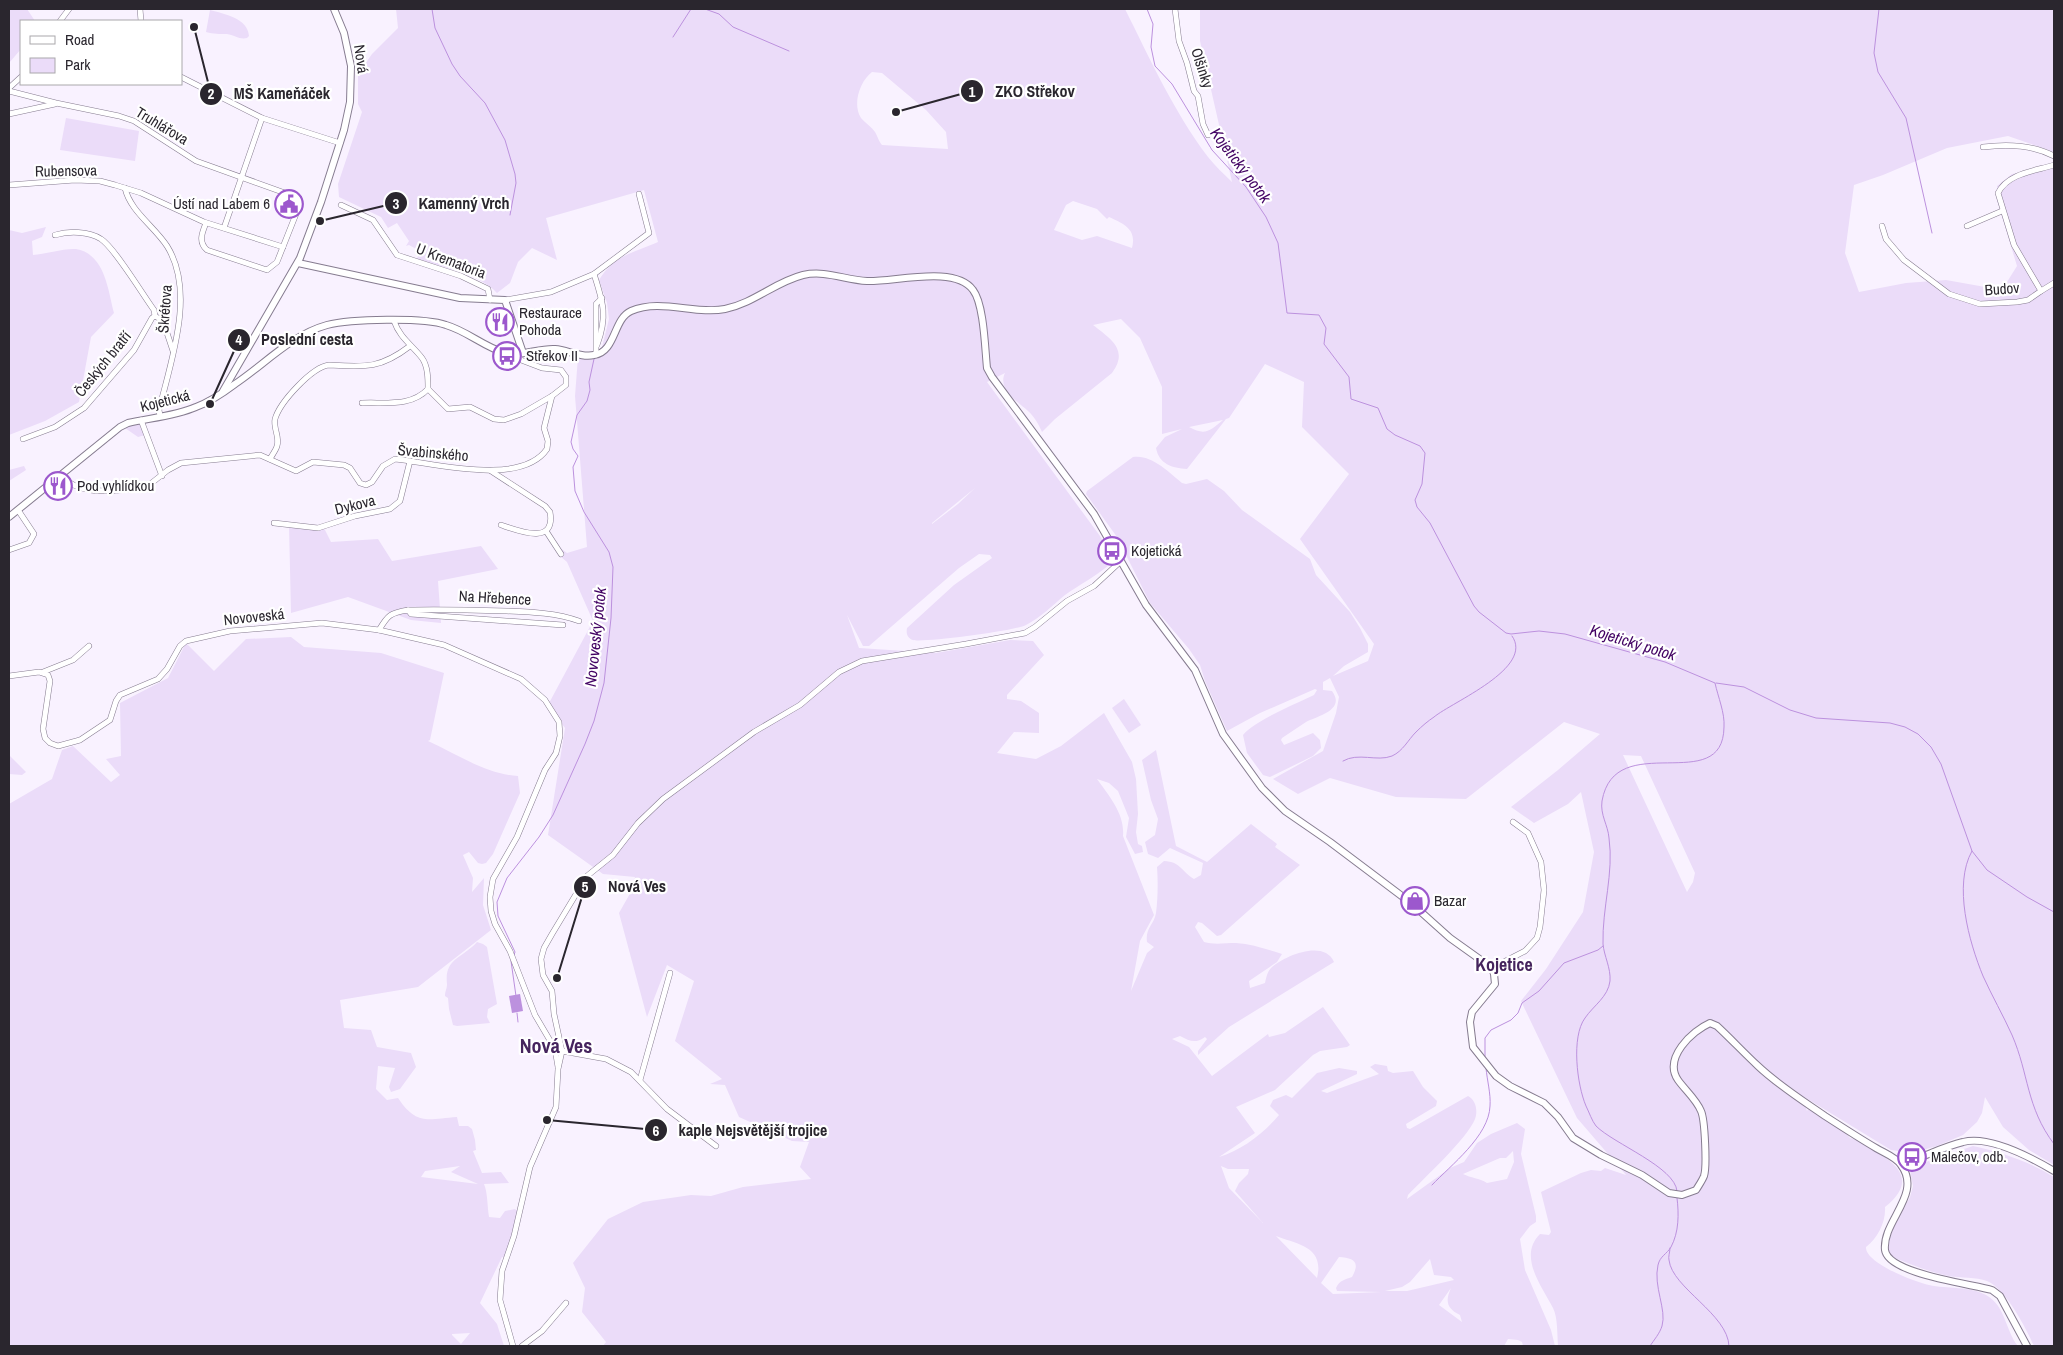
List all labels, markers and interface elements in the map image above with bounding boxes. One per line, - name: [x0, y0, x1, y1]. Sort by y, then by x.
- legend: [20, 20, 182, 85]
- text: Road: [65, 29, 94, 50]
- street label: Nová: [349, 43, 374, 75]
- street label: Olšinky: [1186, 45, 1219, 91]
- text: Park: [65, 54, 91, 75]
- callout: ZKO Střekov: [960, 76, 1084, 107]
- callout: MŠ Kameňáček: [199, 78, 340, 109]
- text: ZKO Střekov: [995, 80, 1075, 102]
- text: 1: [969, 81, 976, 102]
- text: MŠ Kameňáček: [234, 82, 331, 104]
- text: 2: [208, 83, 215, 104]
- street label: Truhlářova: [132, 102, 193, 150]
- water label: Kojetický potok: [1205, 123, 1277, 207]
- street label: Rubensova: [35, 159, 97, 182]
- callout: Kamenný Vrch: [384, 188, 520, 219]
- public building icon: Ústí nad Labem 6: [274, 189, 304, 219]
- text: Kamenný Vrch: [418, 192, 510, 214]
- place label: Ústí nad Labem 6: [173, 193, 270, 214]
- text: 3: [393, 193, 400, 214]
- street label: U Krematoria: [413, 238, 489, 283]
- street label: Budov: [1984, 277, 2021, 300]
- street label: Škrétova: [152, 284, 177, 334]
- place label: Restaurace Pohoda: [519, 302, 582, 340]
- restaurant icon: Restaurace Pohoda: [485, 307, 515, 337]
- callout: Poslední cesta: [227, 324, 363, 355]
- street label: Českých bratří: [69, 326, 136, 401]
- text: Poslední cesta: [261, 328, 354, 350]
- text: 4: [236, 329, 243, 350]
- bus stop icon: Střekov II: [492, 341, 522, 371]
- place label: Střekov II: [526, 345, 578, 366]
- street label: Kojetická: [138, 384, 192, 417]
- street label: Švabinského: [397, 439, 470, 466]
- restaurant icon: Pod vyhlídkou: [43, 471, 73, 501]
- place label: Pod vyhlídkou: [77, 475, 154, 496]
- street label: Dykova: [332, 489, 377, 520]
- bus stop icon: Kojetická: [1097, 536, 1127, 566]
- place label: Kojetická: [1131, 540, 1182, 561]
- street label: Na Hřebence: [458, 585, 532, 610]
- water label: Novoveský potok: [579, 586, 611, 688]
- street label: Novoveská: [223, 603, 285, 630]
- water label: Kojetický potok: [1587, 618, 1679, 666]
- callout: Nová Ves: [573, 871, 676, 902]
- text: Nová Ves: [608, 875, 666, 897]
- text: 5: [582, 876, 589, 897]
- shop icon: Bazar: [1400, 886, 1430, 916]
- place label: Bazar: [1434, 890, 1466, 911]
- district label: Kojetice: [1475, 952, 1533, 977]
- district label: Nová Ves: [520, 1032, 592, 1059]
- callout: kaple Nejsvětější trojice: [644, 1115, 838, 1146]
- text: kaple Nejsvětější trojice: [679, 1119, 827, 1141]
- text: 6: [653, 1120, 660, 1141]
- bus stop icon: Malečov, odb.: [1897, 1142, 1927, 1172]
- place label: Malečov, odb.: [1931, 1146, 2007, 1167]

